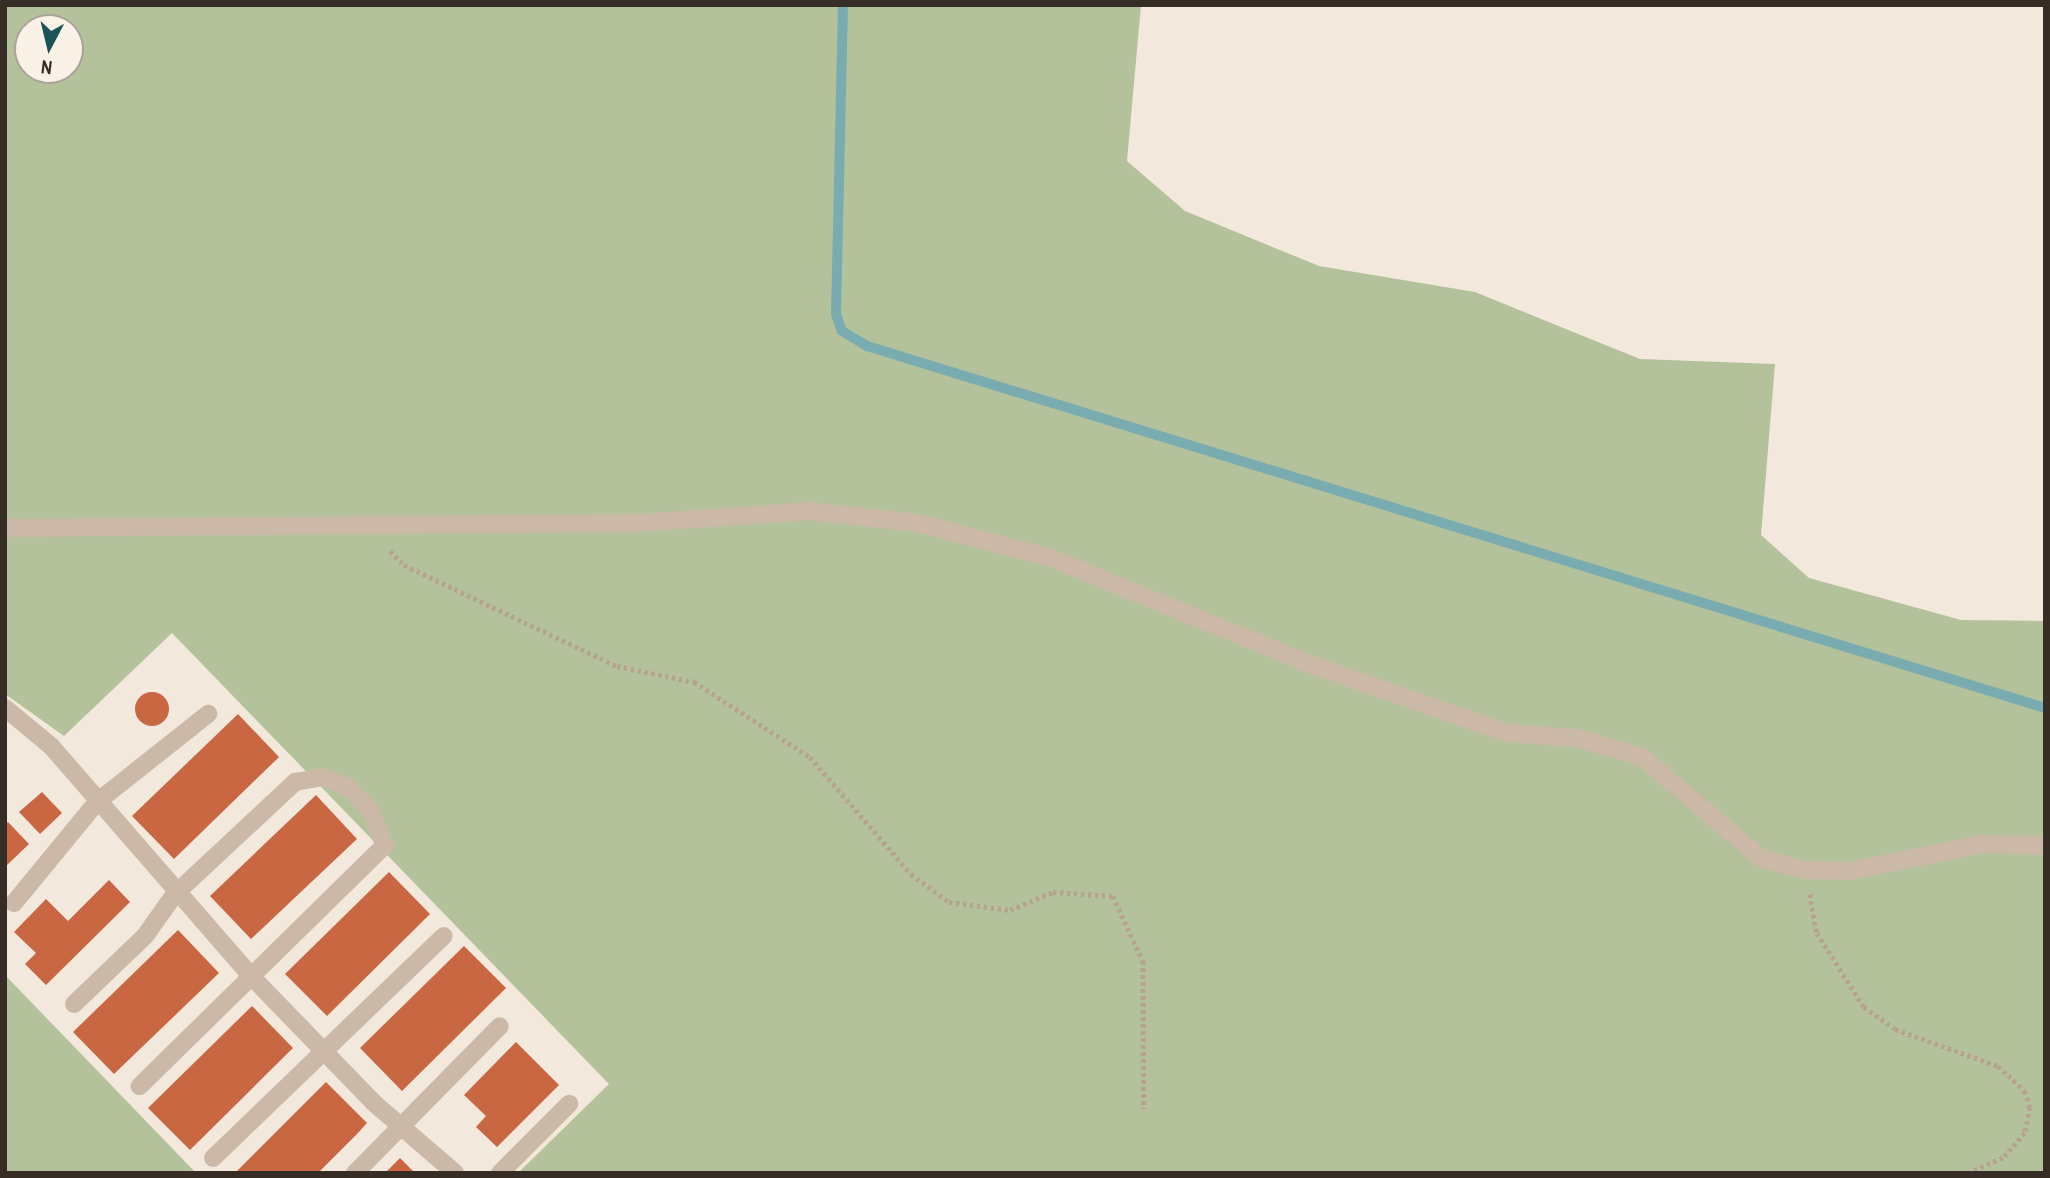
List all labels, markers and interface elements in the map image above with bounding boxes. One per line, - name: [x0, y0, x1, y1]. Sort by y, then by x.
- north arrow: [14, 14, 84, 84]
- text: N: [40, 54, 54, 81]

